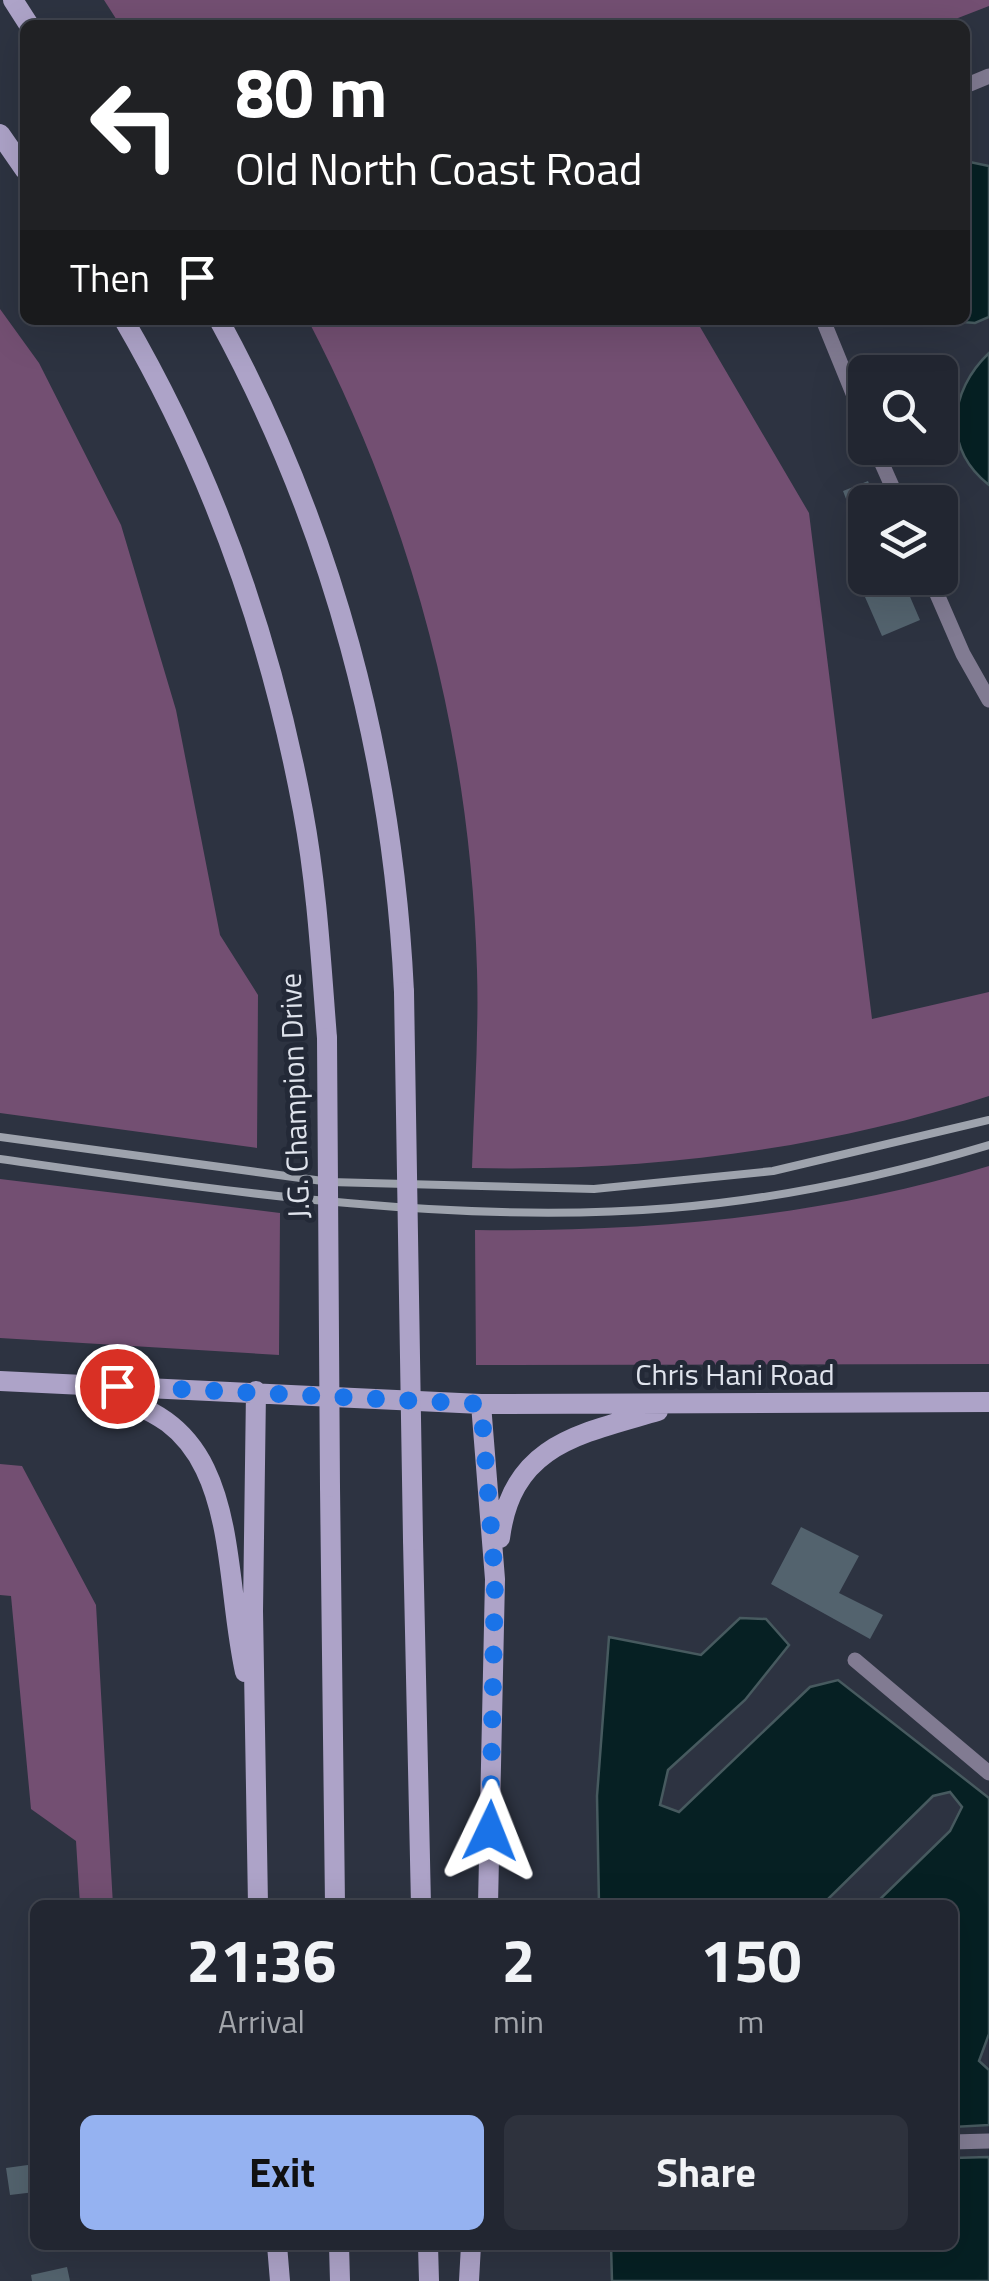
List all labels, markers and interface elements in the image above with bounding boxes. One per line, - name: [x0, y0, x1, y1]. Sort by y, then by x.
- text: 80 m: [235, 38, 388, 144]
- icon: left: [70, 60, 200, 190]
- text: Old North Coast Road: [235, 134, 643, 202]
- text: Then: [70, 249, 150, 307]
- icon: arrive: [170, 250, 225, 305]
- map controls: [848, 355, 958, 595]
- button: search: [848, 355, 958, 465]
- button: layers: [848, 485, 958, 595]
- street label: J.G. Champion Drive: [267, 973, 321, 1219]
- pin: [75, 1344, 160, 1429]
- street label: Chris Hani Road: [635, 1351, 835, 1397]
- icon: arrive: [90, 1359, 145, 1414]
- position arrow: [438, 1779, 542, 1883]
- text: 21:36: [187, 1914, 336, 2005]
- text: 2: [502, 1914, 535, 2005]
- text: 150: [701, 1914, 801, 2005]
- text: Arrival: [218, 1997, 305, 2045]
- text: min: [493, 1997, 544, 2045]
- text: m: [738, 1997, 764, 2045]
- button: Exit: [80, 2115, 484, 2230]
- button: Share: [504, 2115, 908, 2230]

